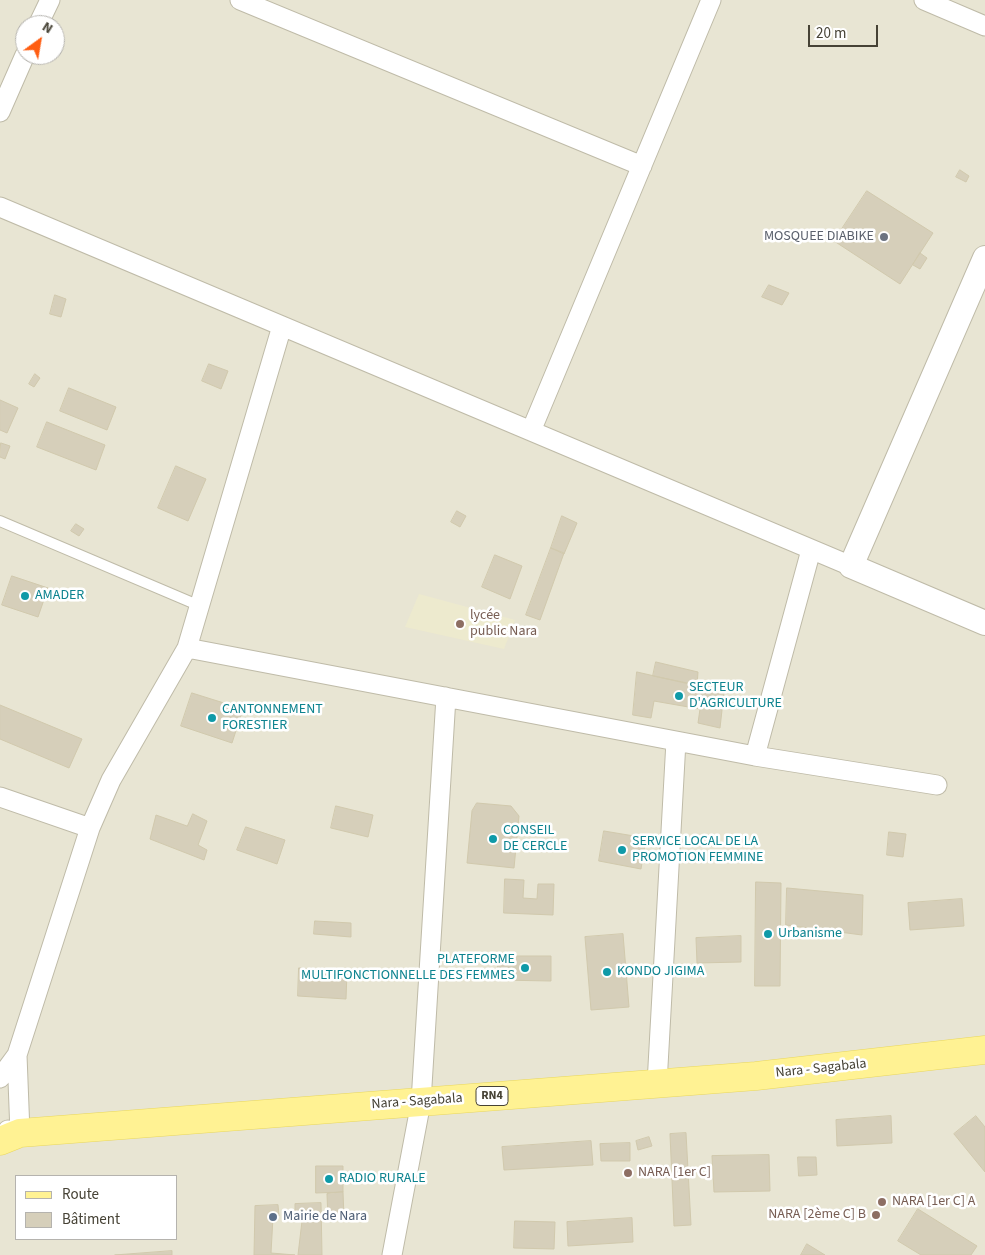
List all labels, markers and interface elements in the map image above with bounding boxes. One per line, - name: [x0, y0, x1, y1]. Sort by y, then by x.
- north arrow: [15, 15, 65, 65]
- scale bar: [810, 15, 880, 47]
- text: N: [38, 17, 57, 39]
- text: 20 m: [816, 23, 846, 44]
- place label: MOSQUEE DIABIKE: [764, 229, 874, 245]
- marker: MOSQUEE DIABIKE: [878, 231, 890, 243]
- place label: AMADER: [35, 588, 84, 604]
- marker: AMADER: [19, 590, 31, 602]
- place label: lycée public Nara: [470, 608, 537, 640]
- marker: lycée public Nara: [454, 618, 466, 630]
- place label: SECTEUR D'AGRICULTURE: [689, 680, 782, 712]
- marker: SECTEUR D'AGRICULTURE: [673, 690, 685, 702]
- place label: CANTONNEMENT FORESTIER: [222, 702, 323, 734]
- marker: CANTONNEMENT FORESTIER: [206, 712, 218, 724]
- place label: CONSEIL DE CERCLE: [503, 823, 567, 856]
- marker: CONSEIL DE CERCLE: [487, 833, 499, 845]
- place label: SERVICE LOCAL DE LA PROMOTION FEMMINE: [632, 834, 763, 866]
- marker: SERVICE LOCAL DE LA PROMOTION FEMMINE: [616, 844, 628, 856]
- place label: Urbanisme: [778, 926, 842, 942]
- marker: Urbanisme: [762, 928, 774, 940]
- place label: PLATEFORME MULTIFONCTIONNELLE DES FEMMES: [301, 952, 515, 984]
- marker: PLATEFORME MULTIFONCTIONNELLE DES FEMMES: [519, 962, 531, 974]
- place label: KONDO JIGIMA: [617, 964, 704, 980]
- marker: KONDO JIGIMA: [601, 966, 613, 978]
- street label: Nara - Sagabala: [775, 1056, 867, 1082]
- road number: RN4: [476, 1086, 508, 1106]
- street label: Nara - Sagabala: [371, 1090, 463, 1114]
- place label: NARA [1er C]: [638, 1165, 711, 1181]
- marker: NARA [1er C]: [622, 1167, 634, 1179]
- place label: RADIO RURALE: [339, 1171, 426, 1187]
- marker: RADIO RURALE: [323, 1173, 335, 1185]
- legend: [15, 1175, 178, 1240]
- text: Route: [62, 1184, 99, 1205]
- place label: NARA [1er C] A: [892, 1194, 975, 1210]
- marker: NARA [1er C] A: [876, 1196, 888, 1208]
- place label: NARA [2ème C] B: [768, 1207, 866, 1223]
- text: Bâtiment: [62, 1209, 120, 1230]
- place label: Mairie de Nara: [283, 1209, 367, 1225]
- marker: NARA [2ème C] B: [870, 1209, 882, 1221]
- marker: Mairie de Nara: [267, 1211, 279, 1223]

